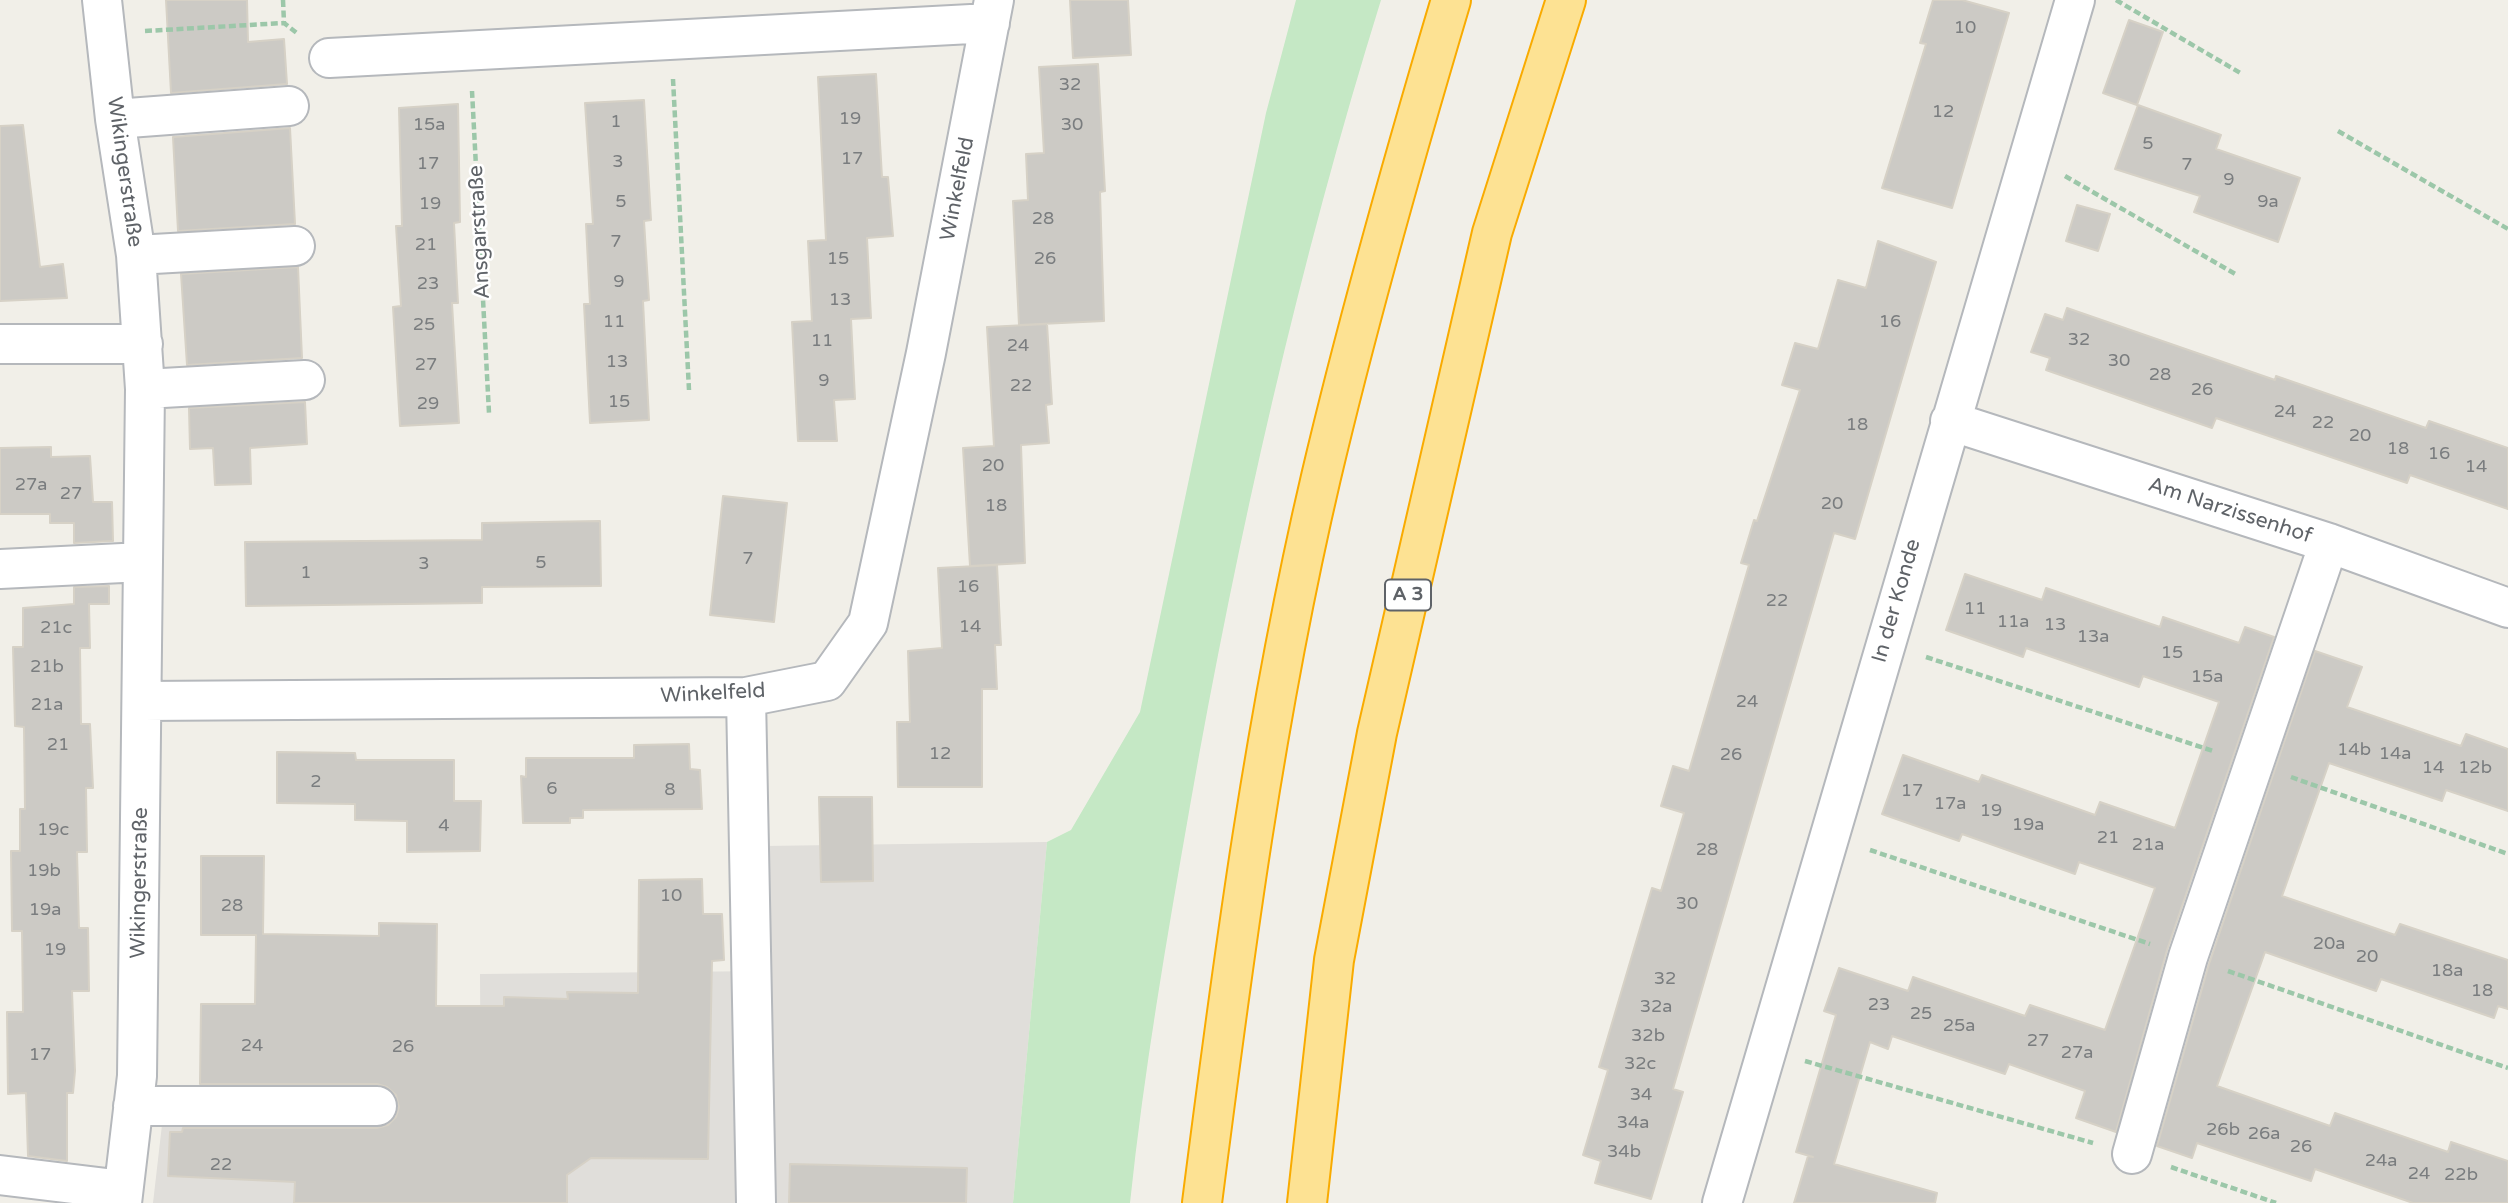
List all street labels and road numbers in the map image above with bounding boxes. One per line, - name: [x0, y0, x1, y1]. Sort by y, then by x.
- street label: Wikingerstraße: [101, 95, 147, 249]
- street label: Winkelfeld: [936, 135, 980, 243]
- street label: Ansgarstraße: [464, 164, 496, 300]
- street label: Am Narzissenhof: [2145, 473, 2315, 549]
- street label: In der Konde: [1867, 536, 1927, 666]
- road number: A 3: [1385, 580, 1431, 610]
- street label: Winkelfeld: [660, 679, 766, 709]
- street label: Wikingerstraße: [126, 807, 154, 959]

